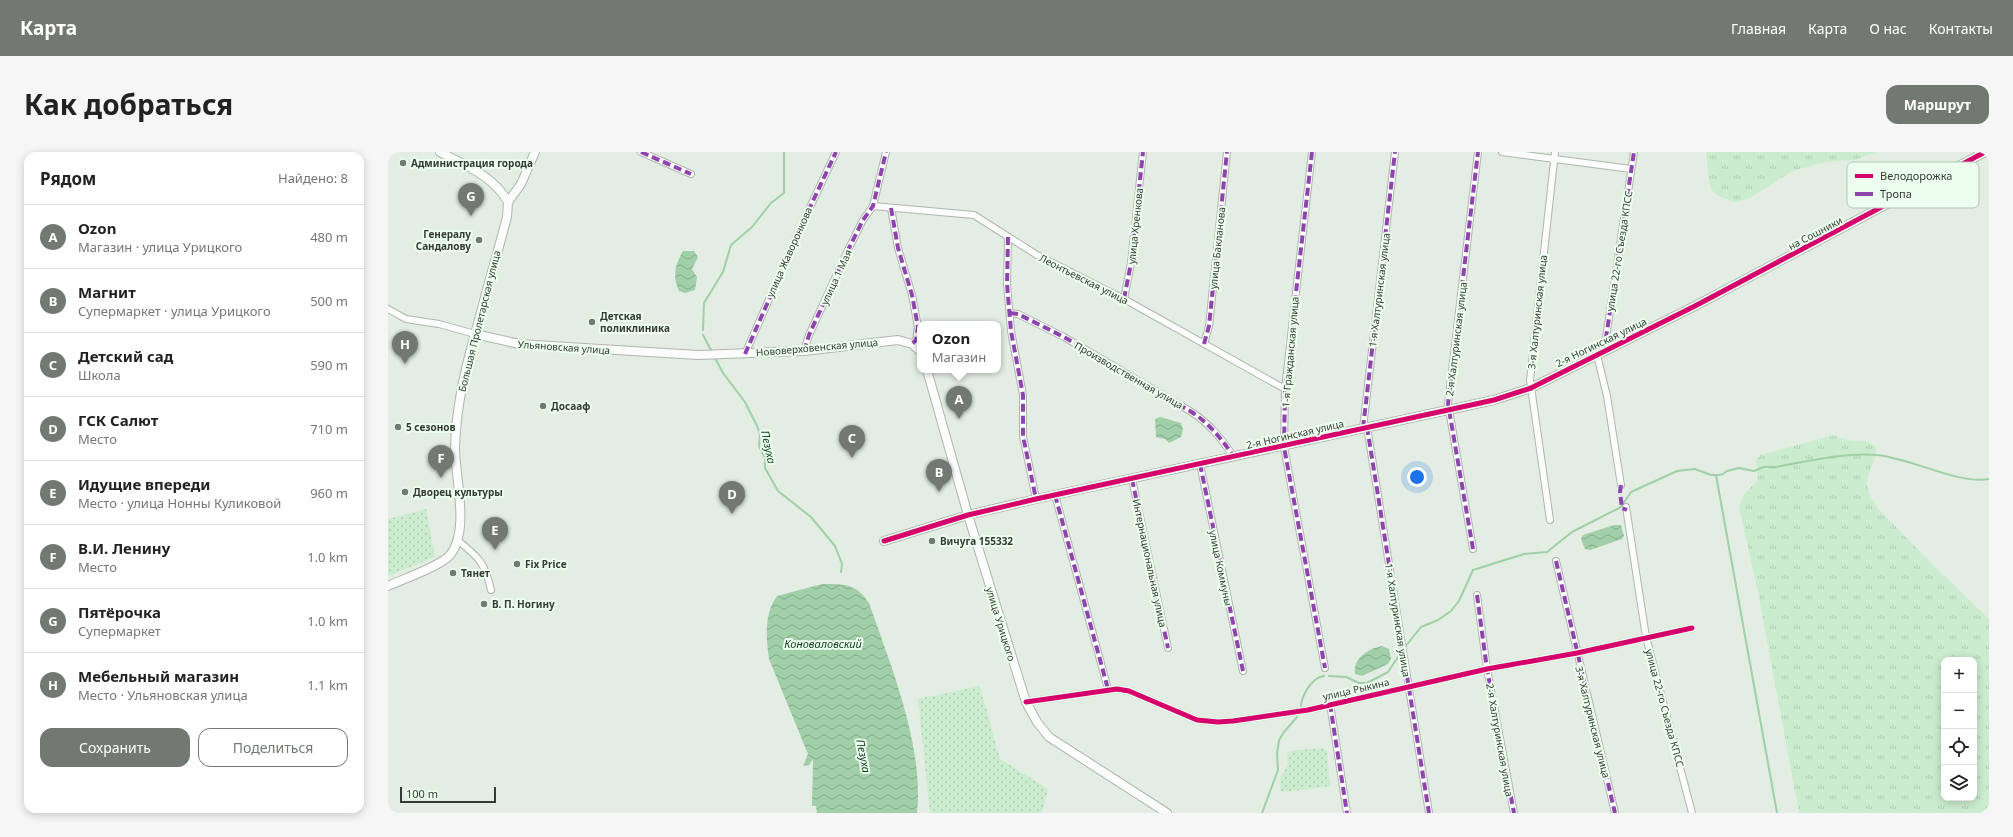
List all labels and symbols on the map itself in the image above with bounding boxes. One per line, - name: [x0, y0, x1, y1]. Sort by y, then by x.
- place label: Администрация города: [411, 156, 533, 170]
- marker: Администрация города: [398, 158, 408, 168]
- legend: [1847, 162, 1979, 208]
- text: Велодорожка: [1880, 168, 1952, 183]
- pin: G: [458, 183, 484, 216]
- text: Тропа: [1880, 186, 1912, 201]
- street label: улица Хренкова: [1124, 187, 1146, 265]
- street label: улица 22-го Съезда КПСС: [1603, 190, 1635, 312]
- street label: улица Жаворонкова: [763, 205, 815, 299]
- street label: улица Бакланова: [1206, 206, 1228, 290]
- street label: на Сошники: [1785, 213, 1845, 253]
- place label: Генералу Сандалову: [416, 227, 471, 253]
- street label: 1-я Халтуринская улица: [1365, 232, 1393, 348]
- marker: Генералу Сандалову: [474, 235, 484, 245]
- street label: улица 1 Мая: [817, 247, 855, 307]
- street label: Большая Пролетарская улица: [455, 249, 503, 393]
- street label: Леонтьевская улица: [1037, 250, 1131, 308]
- street label: 3-я Халтуринская улица: [1524, 254, 1550, 370]
- street label: 2-я Халтуринская улица: [1442, 281, 1470, 397]
- street label: 1-я Гражданская улица: [1278, 296, 1302, 408]
- place label: Детская поликлиника: [600, 309, 670, 335]
- street label: 2-я Ногинская улица: [1553, 314, 1649, 370]
- marker: Детская поликлиника: [587, 317, 597, 327]
- pin: H: [392, 331, 418, 364]
- street label: Нововерховенская улица: [755, 335, 879, 359]
- street label: Ульяновская улица: [517, 337, 611, 357]
- street label: Производственная улица: [1072, 338, 1186, 412]
- pin: A: [946, 386, 972, 419]
- place label: Досааф: [551, 399, 590, 413]
- marker: Досааф: [538, 401, 548, 411]
- street label: 2-я Ногинская улица: [1245, 416, 1345, 452]
- place label: 5 сезонов: [406, 420, 455, 434]
- marker: 5 сезонов: [393, 422, 403, 432]
- pin: C: [839, 425, 865, 458]
- water label: Пезуха: [758, 429, 780, 465]
- pin: F: [428, 445, 454, 478]
- pin: B: [926, 459, 952, 492]
- your location: [1407, 467, 1427, 487]
- pin: D: [719, 481, 745, 514]
- place label: Дворец культуры: [413, 485, 503, 499]
- marker: Дворец культуры: [400, 487, 410, 497]
- street label: Интернациональная улица: [1130, 497, 1170, 629]
- pin: E: [482, 517, 508, 550]
- street label: улица Коммуны: [1206, 529, 1236, 607]
- place label: Вичуга 155332: [940, 534, 1013, 548]
- marker: Вичуга 155332: [927, 536, 937, 546]
- place label: Fix Price: [525, 557, 567, 571]
- marker: Fix Price: [512, 559, 522, 569]
- street label: 1-я Халтуринская улица: [1382, 562, 1414, 678]
- place label: Тянет: [461, 566, 490, 580]
- marker: Тянет: [448, 568, 458, 578]
- street label: улица Урицкого: [983, 585, 1019, 663]
- place label: В. П. Ногину: [492, 597, 555, 611]
- marker: В. П. Ногину: [479, 599, 489, 609]
- water label: Коноваловский: [784, 636, 862, 651]
- street label: улица 22-го Съезда КПСС: [1642, 647, 1688, 769]
- street label: 3-я Халтуринская улица: [1572, 665, 1614, 779]
- street label: улица Рыкина: [1321, 675, 1391, 703]
- street label: 2-я Халтуринская улица: [1483, 682, 1517, 798]
- water label: Пезуха: [853, 738, 875, 774]
- scale bar: [400, 785, 496, 804]

